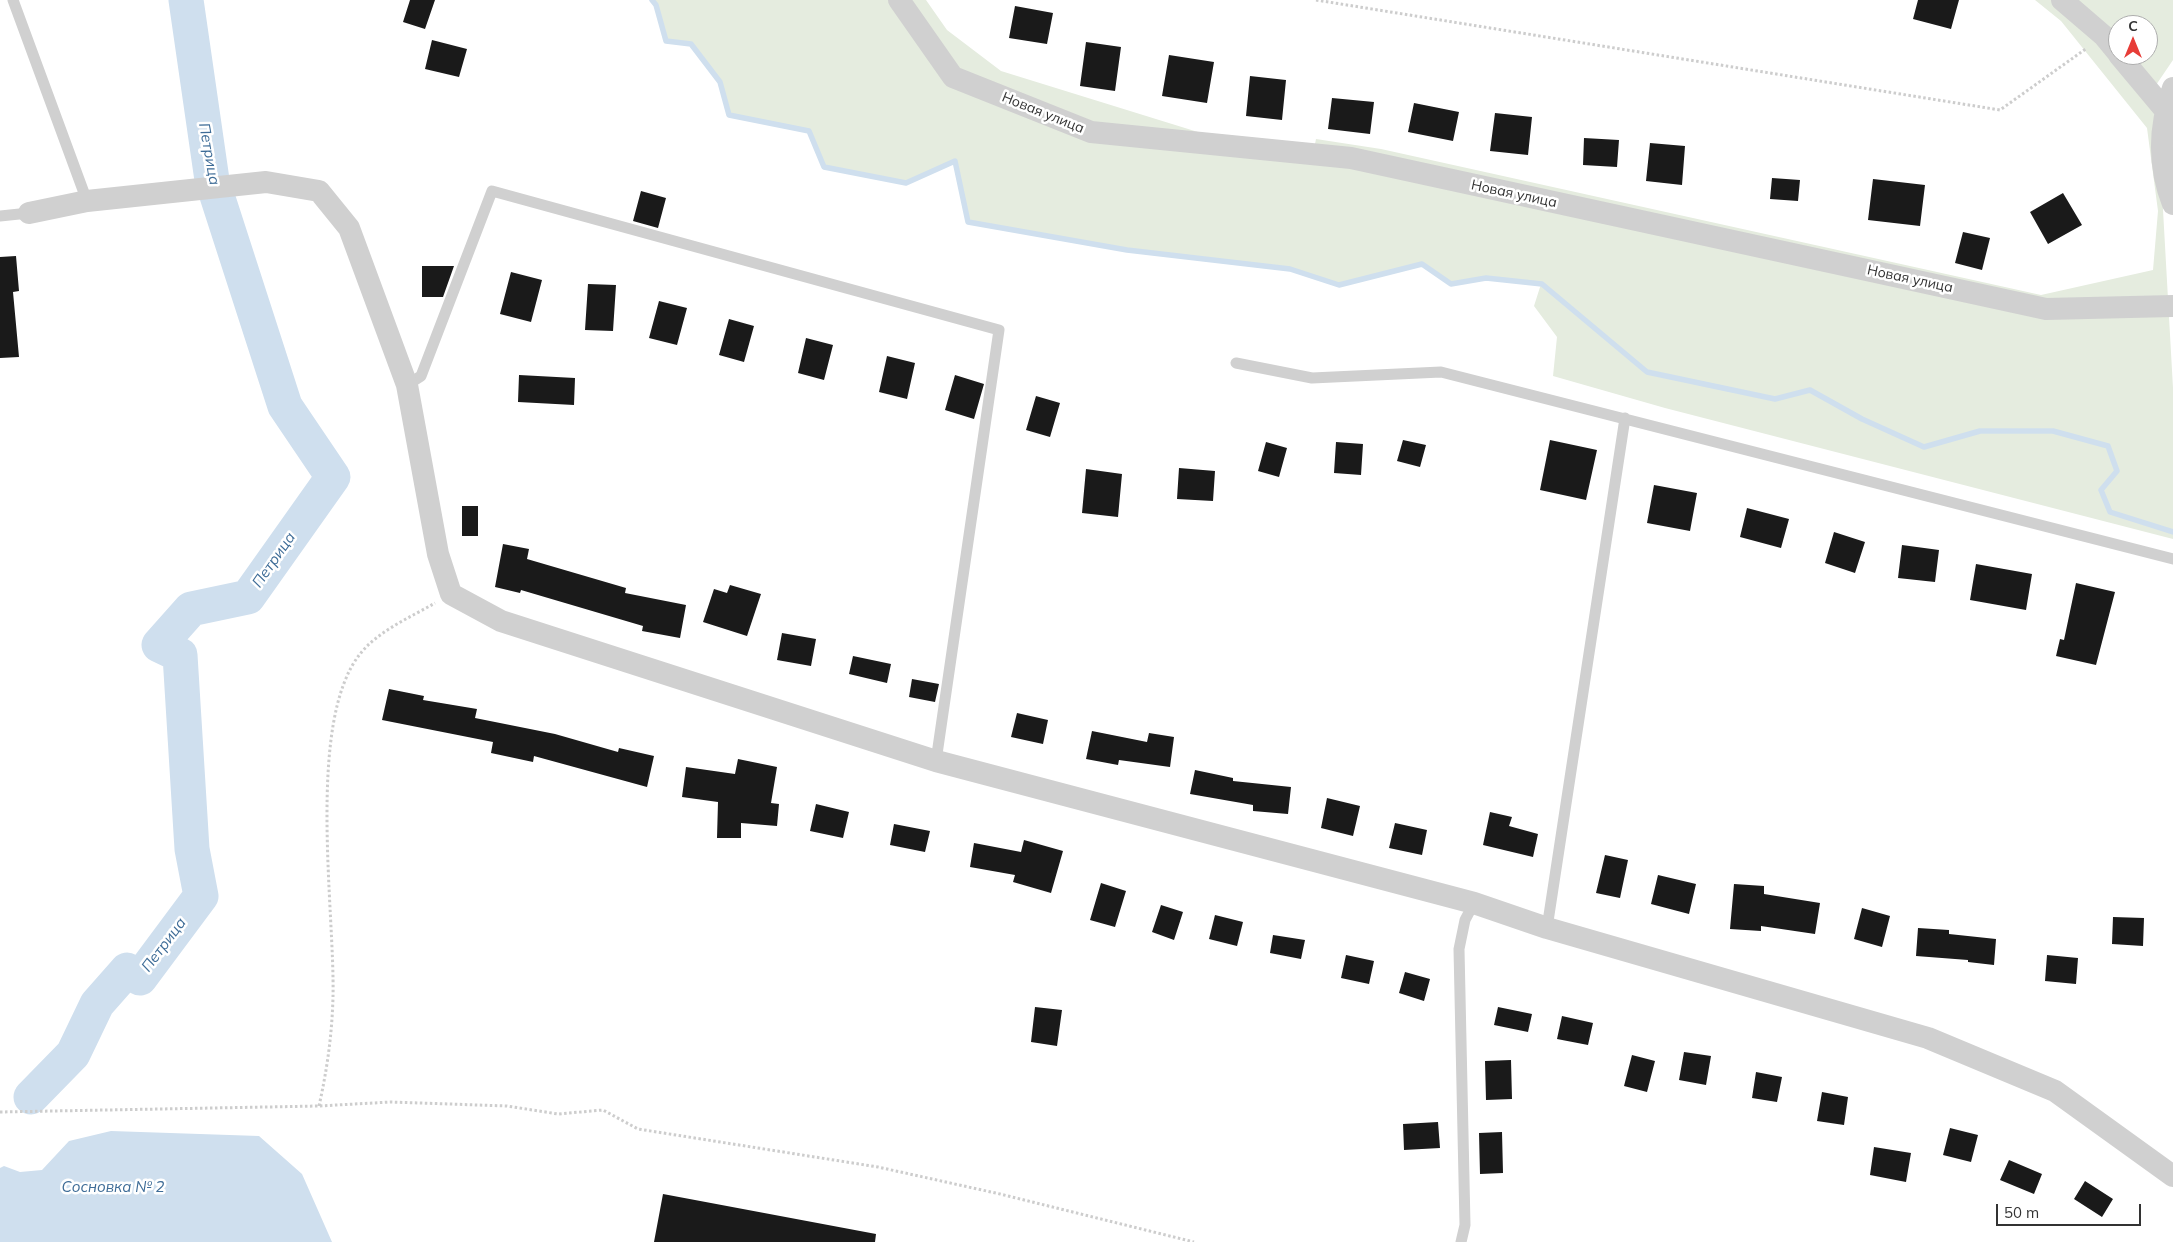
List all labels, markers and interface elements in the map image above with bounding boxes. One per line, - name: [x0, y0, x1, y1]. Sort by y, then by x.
- north arrow: [2108, 15, 2158, 65]
- text: С: [2128, 17, 2138, 35]
- street label: Новая улица: [999, 89, 1087, 137]
- water label: Петрица: [195, 121, 223, 187]
- street label: Новая улица: [1470, 177, 1558, 211]
- street label: Новая улица: [1866, 262, 1954, 296]
- water label: Петрица: [249, 529, 299, 591]
- water label: Петрица: [138, 914, 190, 976]
- water label: Сосновка № 2: [62, 1178, 164, 1196]
- scale bar: [1998, 1194, 2143, 1226]
- text: 50 m: [2004, 1203, 2039, 1222]

